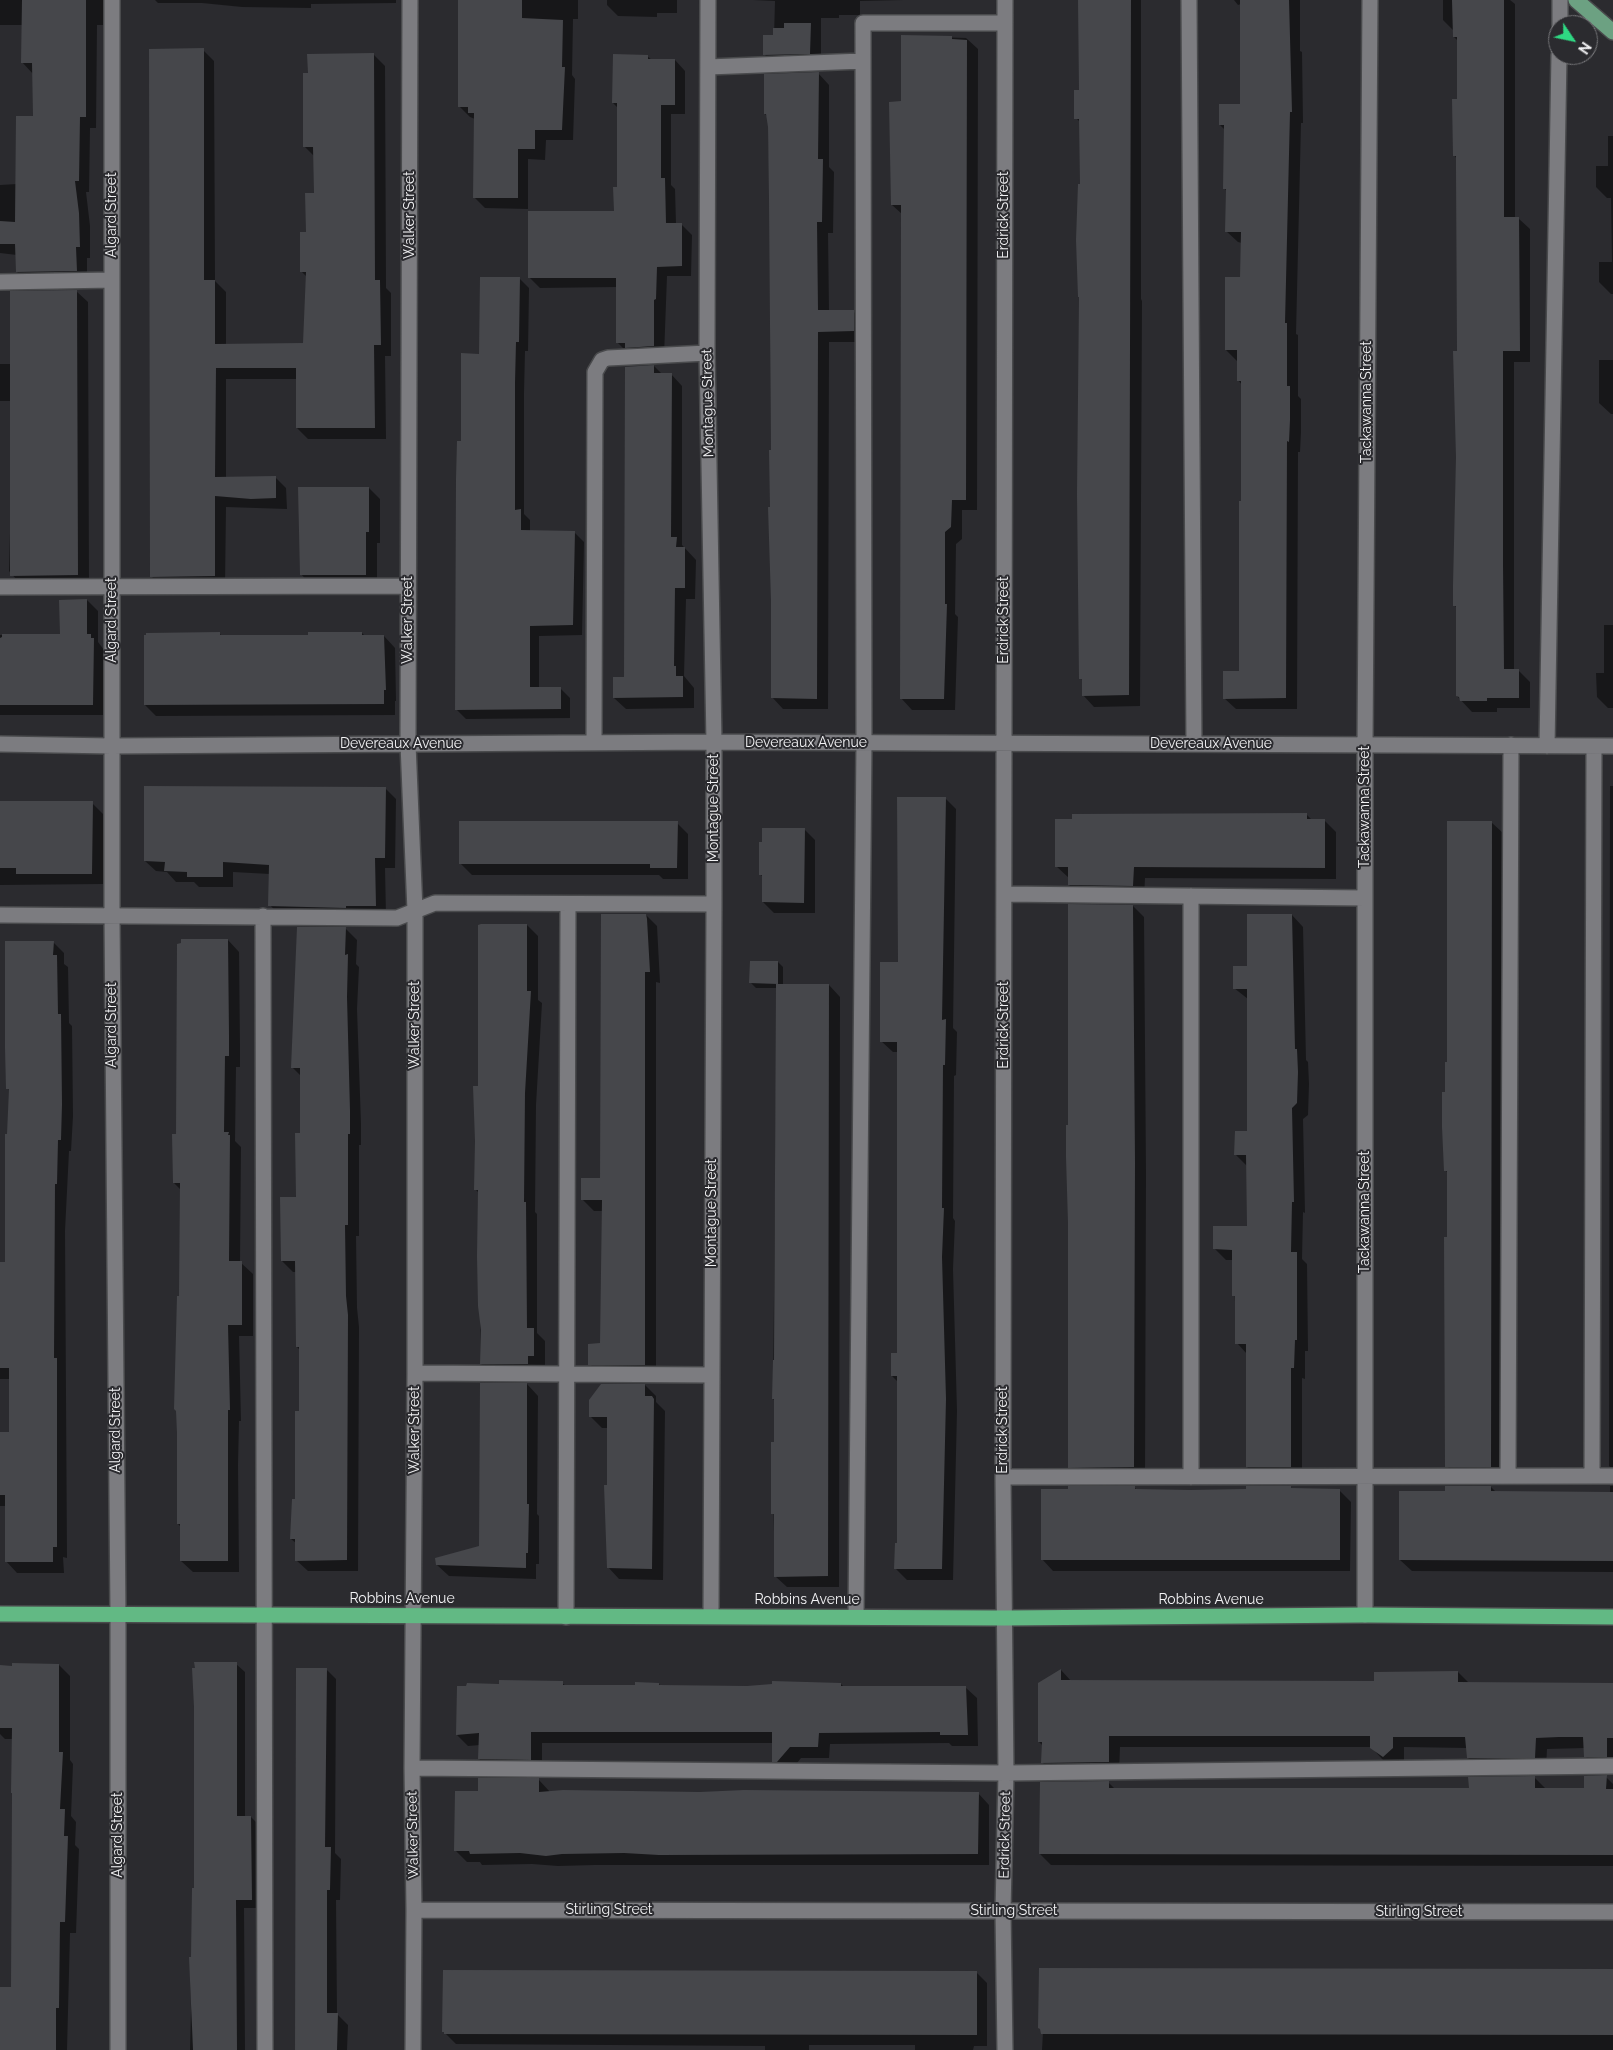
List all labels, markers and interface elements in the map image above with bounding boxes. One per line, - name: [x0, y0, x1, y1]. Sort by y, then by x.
- north arrow: [1548, 15, 1598, 65]
- text: N: [1575, 39, 1594, 57]
- street label: Walker Street: [402, 171, 418, 259]
- street label: Erdrick Street: [996, 171, 1012, 259]
- street label: Algard Street: [104, 172, 120, 258]
- street label: Tackawanna Street: [1359, 341, 1375, 463]
- street label: Montague Street: [699, 349, 717, 457]
- street label: Walker Street: [400, 576, 416, 664]
- street label: Erdrick Street: [996, 576, 1012, 664]
- street label: Algard Street: [104, 577, 120, 663]
- street label: Devereaux Avenue: [745, 735, 867, 751]
- street label: Devereaux Avenue: [340, 736, 462, 752]
- street label: Devereaux Avenue: [1150, 736, 1272, 752]
- street label: Tackawanna Street: [1357, 746, 1373, 868]
- street label: Montague Street: [706, 754, 722, 862]
- street label: Walker Street: [407, 981, 423, 1069]
- street label: Erdrick Street: [996, 981, 1012, 1069]
- street label: Algard Street: [104, 982, 120, 1068]
- street label: Tackawanna Street: [1357, 1151, 1373, 1273]
- street label: Montague Street: [704, 1159, 720, 1267]
- street label: Walker Street: [407, 1386, 423, 1474]
- street label: Erdrick Street: [995, 1386, 1011, 1474]
- street label: Algard Street: [108, 1387, 124, 1473]
- street label: Robbins Avenue: [349, 1591, 455, 1607]
- street label: Robbins Avenue: [754, 1592, 860, 1608]
- street label: Robbins Avenue: [1158, 1592, 1264, 1608]
- street label: Walker Street: [404, 1791, 422, 1879]
- street label: Erdrick Street: [996, 1791, 1014, 1879]
- street label: Algard Street: [110, 1792, 126, 1878]
- street label: Stirling Street: [565, 1902, 653, 1918]
- street label: Stirling Street: [970, 1903, 1058, 1919]
- street label: Stirling Street: [1375, 1904, 1463, 1920]

